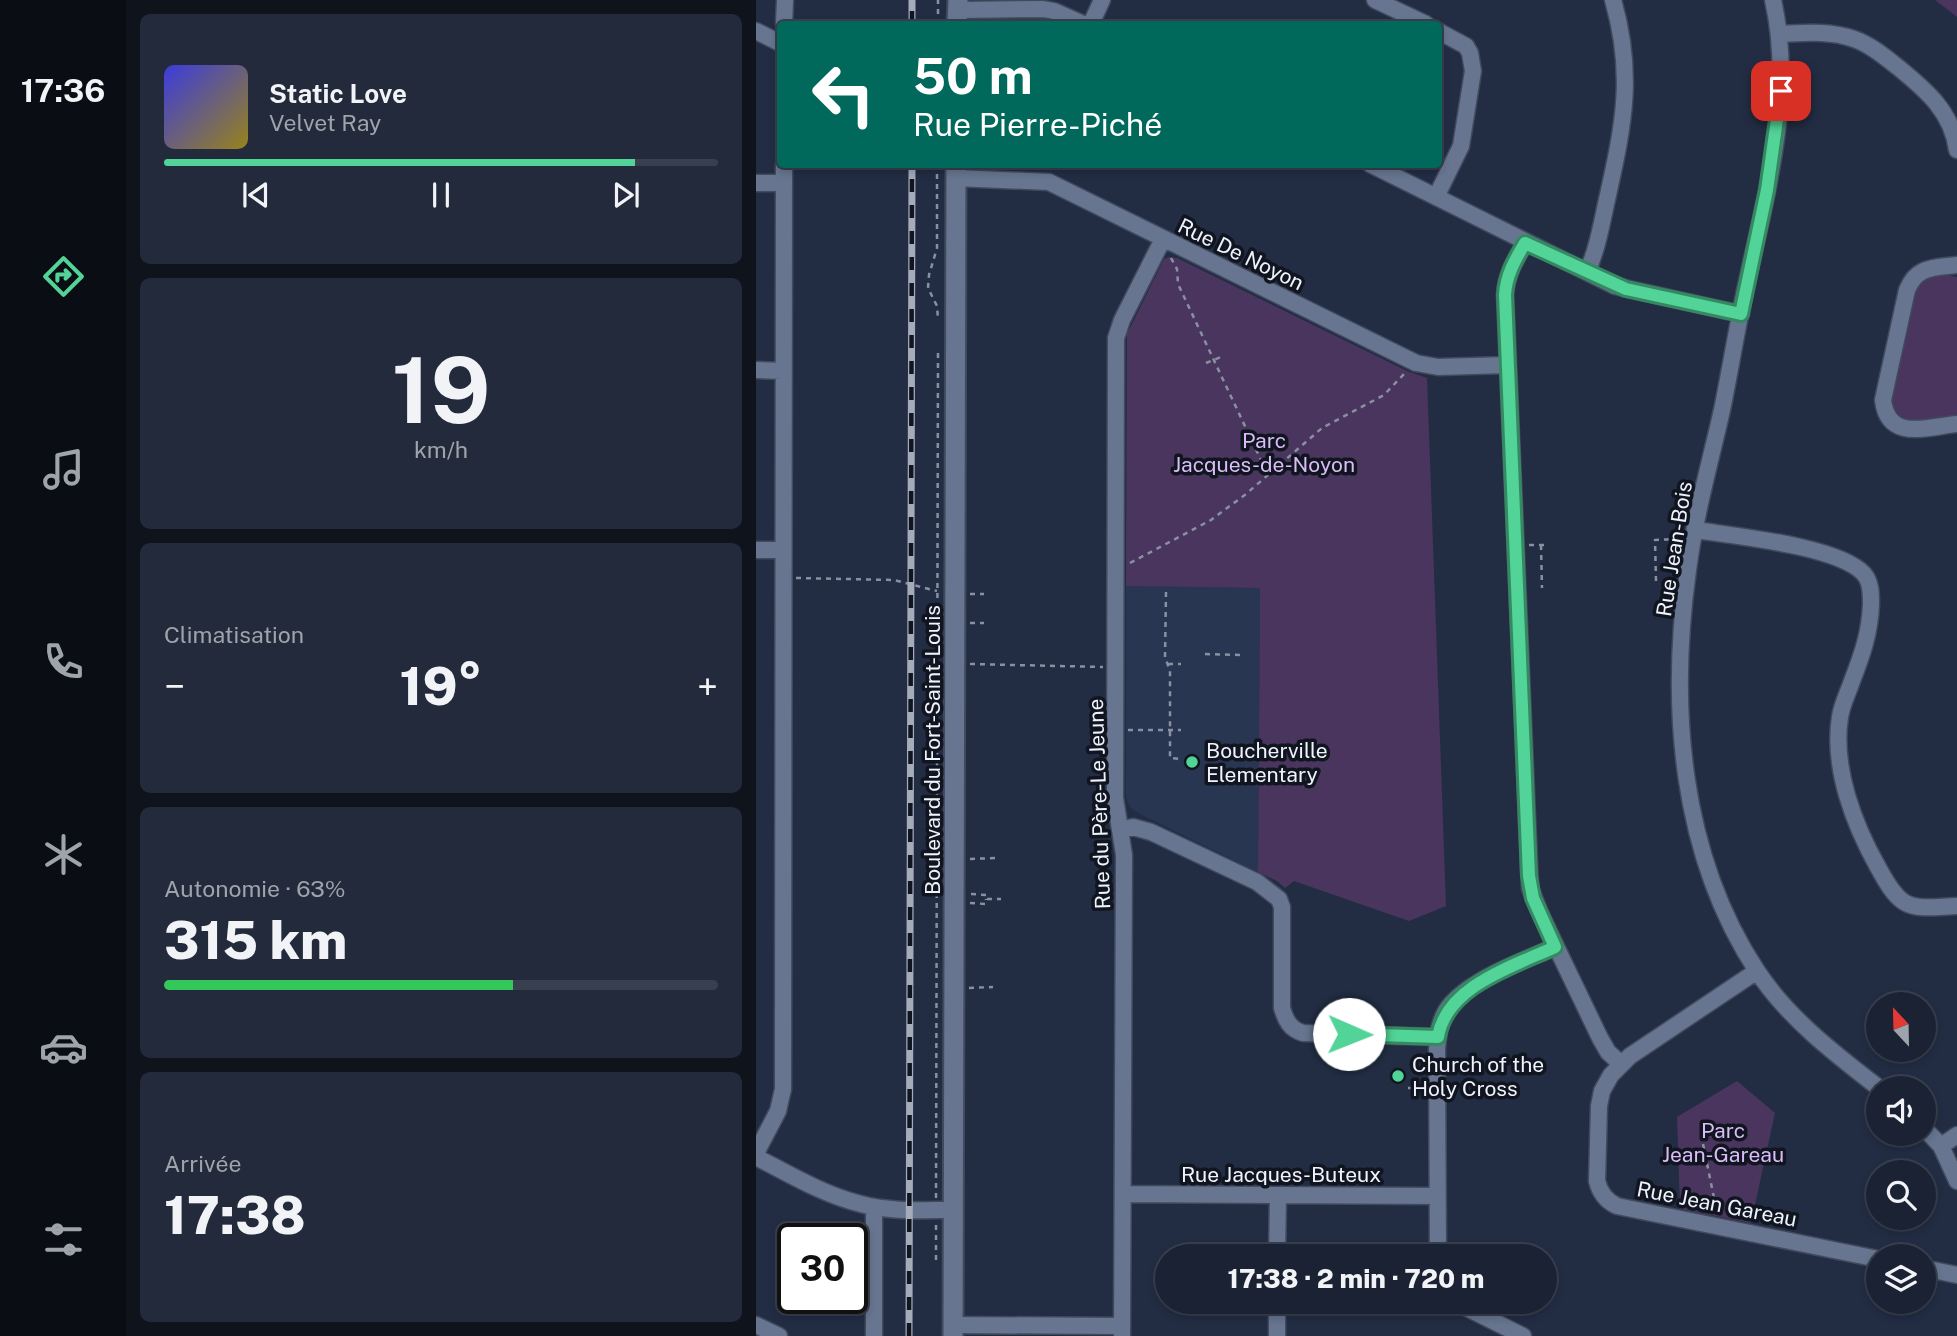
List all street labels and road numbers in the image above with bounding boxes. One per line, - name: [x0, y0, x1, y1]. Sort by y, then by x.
- street label: Rue De Noyon: [1174, 213, 1308, 295]
- street label: Rue Jean-Bois: [1651, 480, 1697, 618]
- street label: Boulevard du Fort-Saint-Louis: [920, 605, 945, 895]
- street label: Rue du Père-Le Jeune: [1083, 698, 1115, 910]
- street label: Rue Jacques-Buteux: [1181, 1162, 1381, 1187]
- street label: Rue Jean Gareau: [1635, 1176, 1799, 1232]

